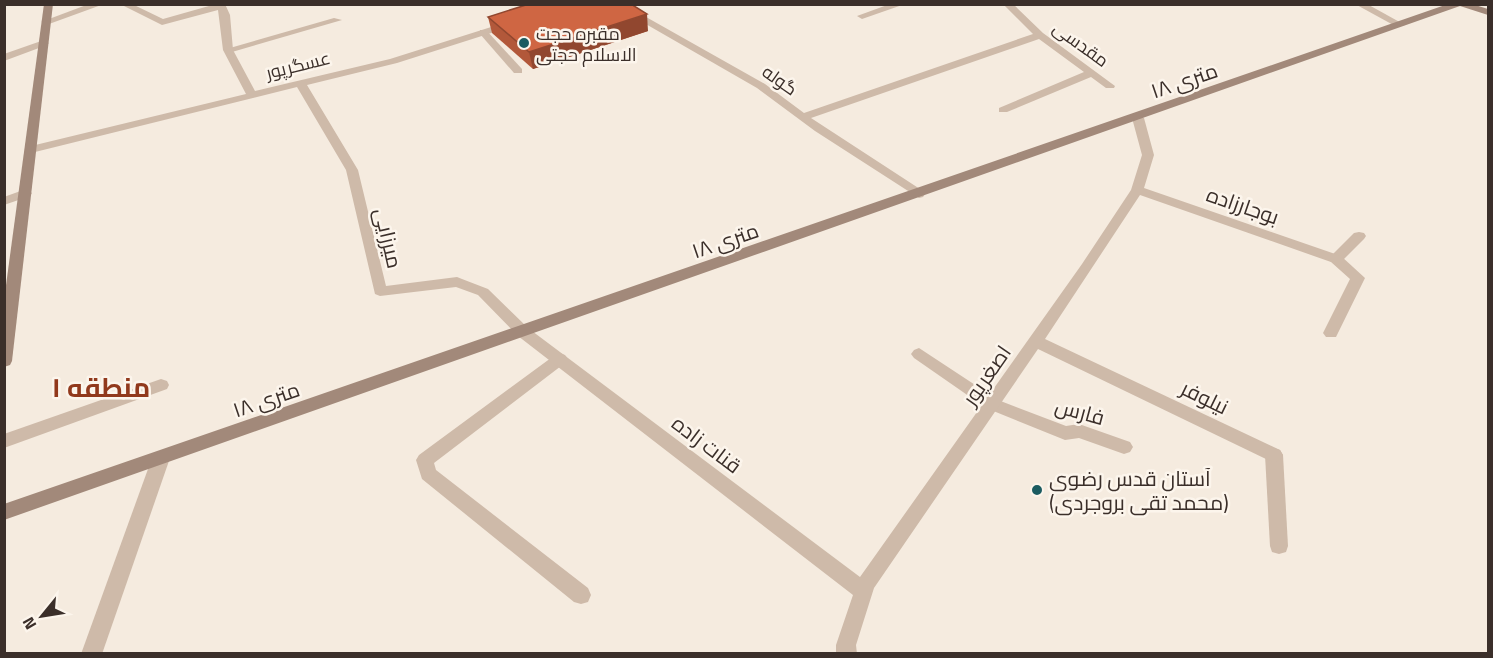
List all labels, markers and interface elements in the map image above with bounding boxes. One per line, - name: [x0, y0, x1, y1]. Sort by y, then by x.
- street label: مقدسی: [1047, 14, 1115, 74]
- place label: مقبره حجت الاسلام حجتی: [536, 20, 637, 68]
- marker: مقبره حجت الاسلام حجتی: [517, 36, 531, 50]
- street label: عسگرپور: [262, 44, 333, 86]
- street label: ۱۸ متری: [1146, 54, 1222, 106]
- street label: گوله: [757, 58, 803, 102]
- street label: بوجارزاده: [1202, 178, 1284, 232]
- street label: میرزایی: [367, 205, 411, 271]
- street label: ۱۸ متری: [687, 214, 763, 266]
- street label: اصغرپور: [953, 338, 1018, 413]
- district label: منطقه ۱: [52, 366, 150, 407]
- street label: نیلوفر: [1175, 371, 1234, 422]
- street label: ۱۸ متری: [228, 373, 304, 425]
- street label: فارس: [1052, 389, 1108, 433]
- street label: قنات زاده: [665, 407, 749, 481]
- place label: آستان قدس رضوی (محمد تقی بروجردی): [1049, 462, 1229, 518]
- marker: آستان قدس رضوی (محمد تقی بروجردی): [1030, 483, 1044, 497]
- north arrow: [12, 586, 72, 646]
- text: N: [16, 613, 42, 634]

